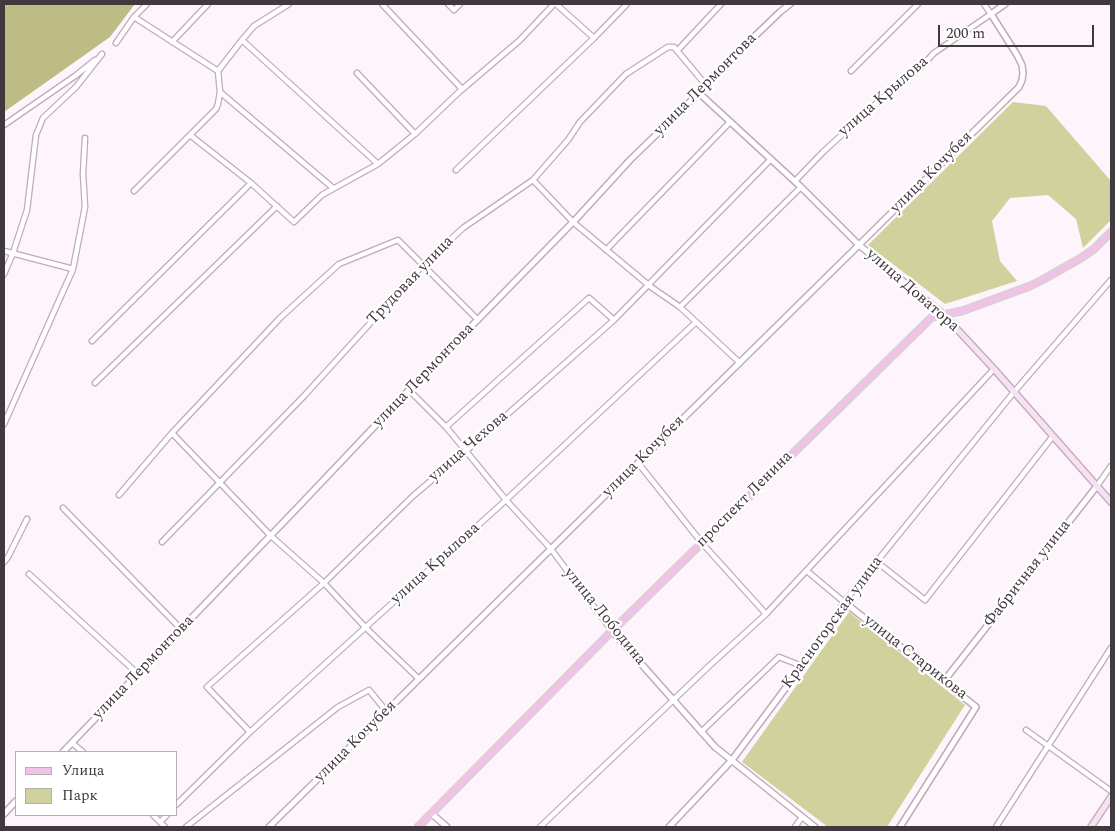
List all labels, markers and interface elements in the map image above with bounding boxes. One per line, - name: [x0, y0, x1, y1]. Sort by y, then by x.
- scale bar: [940, 15, 1096, 47]
- text: 200 m: [946, 22, 985, 45]
- street label: улица Лермонтова: [651, 30, 761, 140]
- street label: улица Крылова: [835, 53, 933, 141]
- street label: улица Кочубея: [887, 128, 977, 218]
- street label: Трудовая улица: [364, 233, 458, 329]
- street label: улица Доватора: [862, 245, 962, 337]
- street label: улица Лермонтова: [369, 320, 479, 432]
- street label: улица Чехова: [425, 407, 513, 487]
- street label: улица Кочубея: [599, 412, 689, 502]
- street label: проспект Ленина: [693, 448, 797, 552]
- street label: Фабричная улица: [980, 517, 1076, 631]
- street label: улица Крылова: [388, 519, 484, 609]
- street label: Красногорская улица: [778, 553, 888, 693]
- street label: улица Лободина: [559, 564, 649, 670]
- street label: улица Старикова: [859, 611, 971, 705]
- street label: улица Лермонтова: [89, 612, 199, 724]
- street label: улица Кочубея: [311, 697, 401, 787]
- legend: [15, 751, 178, 816]
- text: Улица: [62, 759, 104, 782]
- text: Парк: [62, 784, 98, 807]

